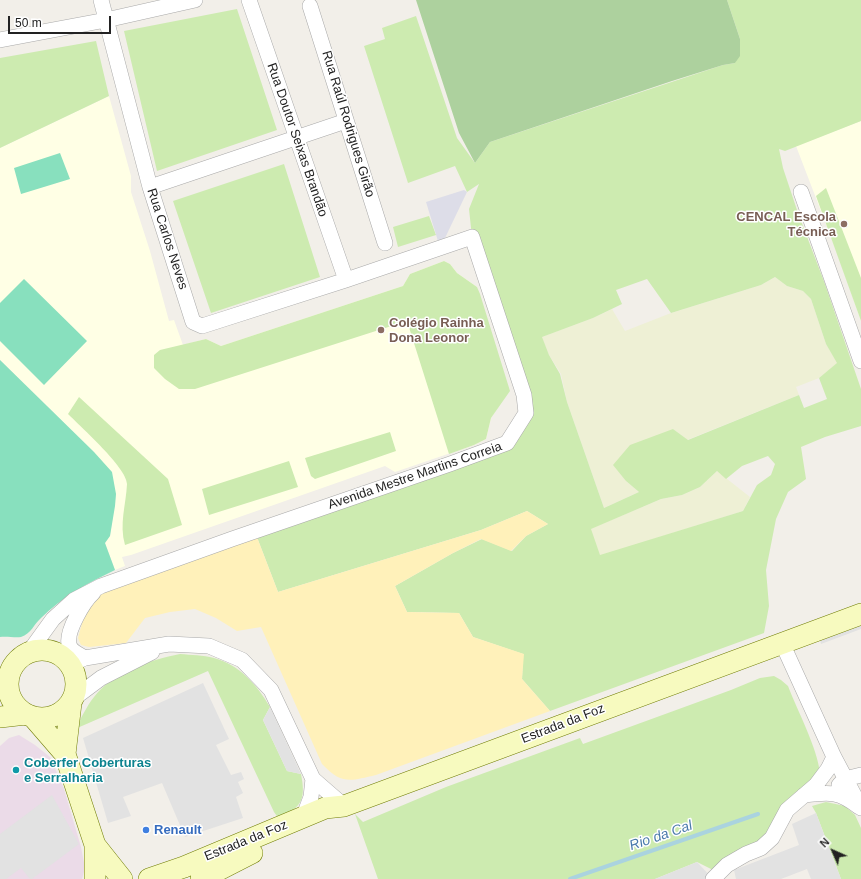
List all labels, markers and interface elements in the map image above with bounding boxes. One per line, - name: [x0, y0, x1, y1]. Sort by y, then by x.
- scale bar: [10, 8, 113, 34]
- text: 50 m: [15, 16, 42, 30]
- street label: Rua Raúl Rodrigues Girão: [318, 49, 378, 199]
- street label: Rua Doutor Seixas Brandão: [263, 61, 331, 219]
- street label: Rua Carlos Neves: [143, 186, 191, 292]
- place label: CENCAL Escola Técnica: [736, 209, 836, 240]
- marker: CENCAL Escola Técnica: [839, 219, 849, 229]
- place label: Colégio Rainha Dona Leonor: [389, 315, 484, 346]
- marker: Colégio Rainha Dona Leonor: [376, 325, 386, 335]
- street label: Avenida Mestre Martins Correia: [326, 439, 504, 513]
- street label: Estrada da Foz: [519, 701, 607, 747]
- place label: Coberfer Coberturas e Serralharia: [24, 755, 151, 786]
- marker: Coberfer Coberturas e Serralharia: [11, 765, 21, 775]
- street label: Estrada da Foz: [202, 817, 290, 865]
- water label: Rio da Cal: [627, 817, 695, 855]
- place label: Renault: [154, 822, 202, 838]
- marker: Renault: [141, 825, 151, 835]
- north arrow: [813, 831, 853, 871]
- text: N: [817, 835, 832, 850]

